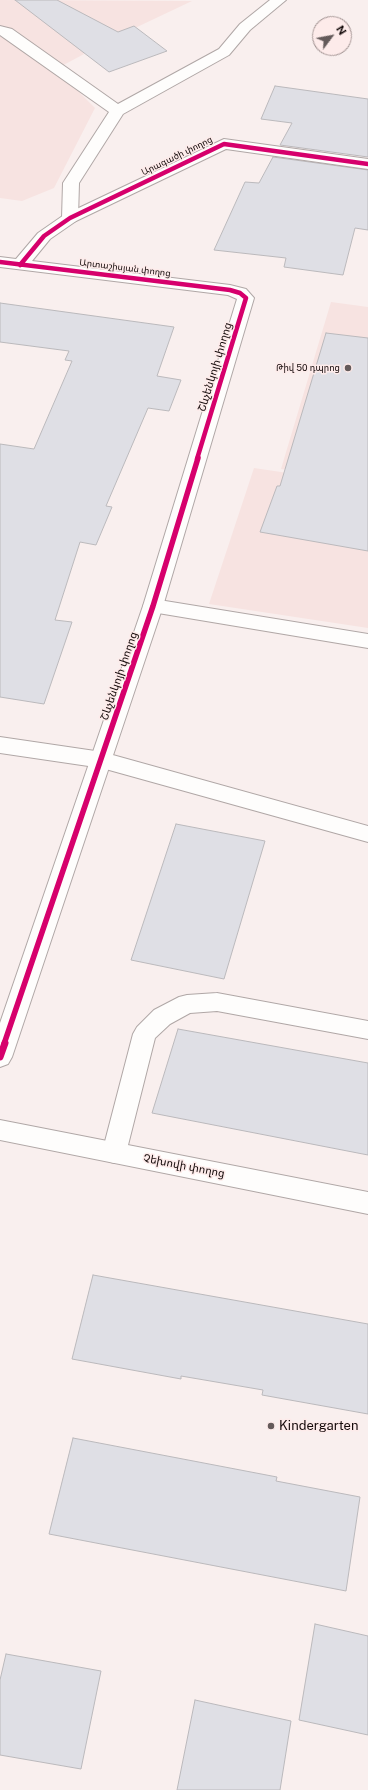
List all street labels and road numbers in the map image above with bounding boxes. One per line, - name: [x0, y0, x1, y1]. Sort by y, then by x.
- street label: Արագածի փողոց: [140, 134, 214, 178]
- street label: Արտաշիսյան փողոց: [79, 257, 171, 279]
- street label: Շևչենկոյի փողոց: [195, 321, 235, 413]
- street label: Շևչենկոյի փողոց: [98, 630, 140, 722]
- street label: Չեխովի փողոց: [142, 1152, 226, 1180]

